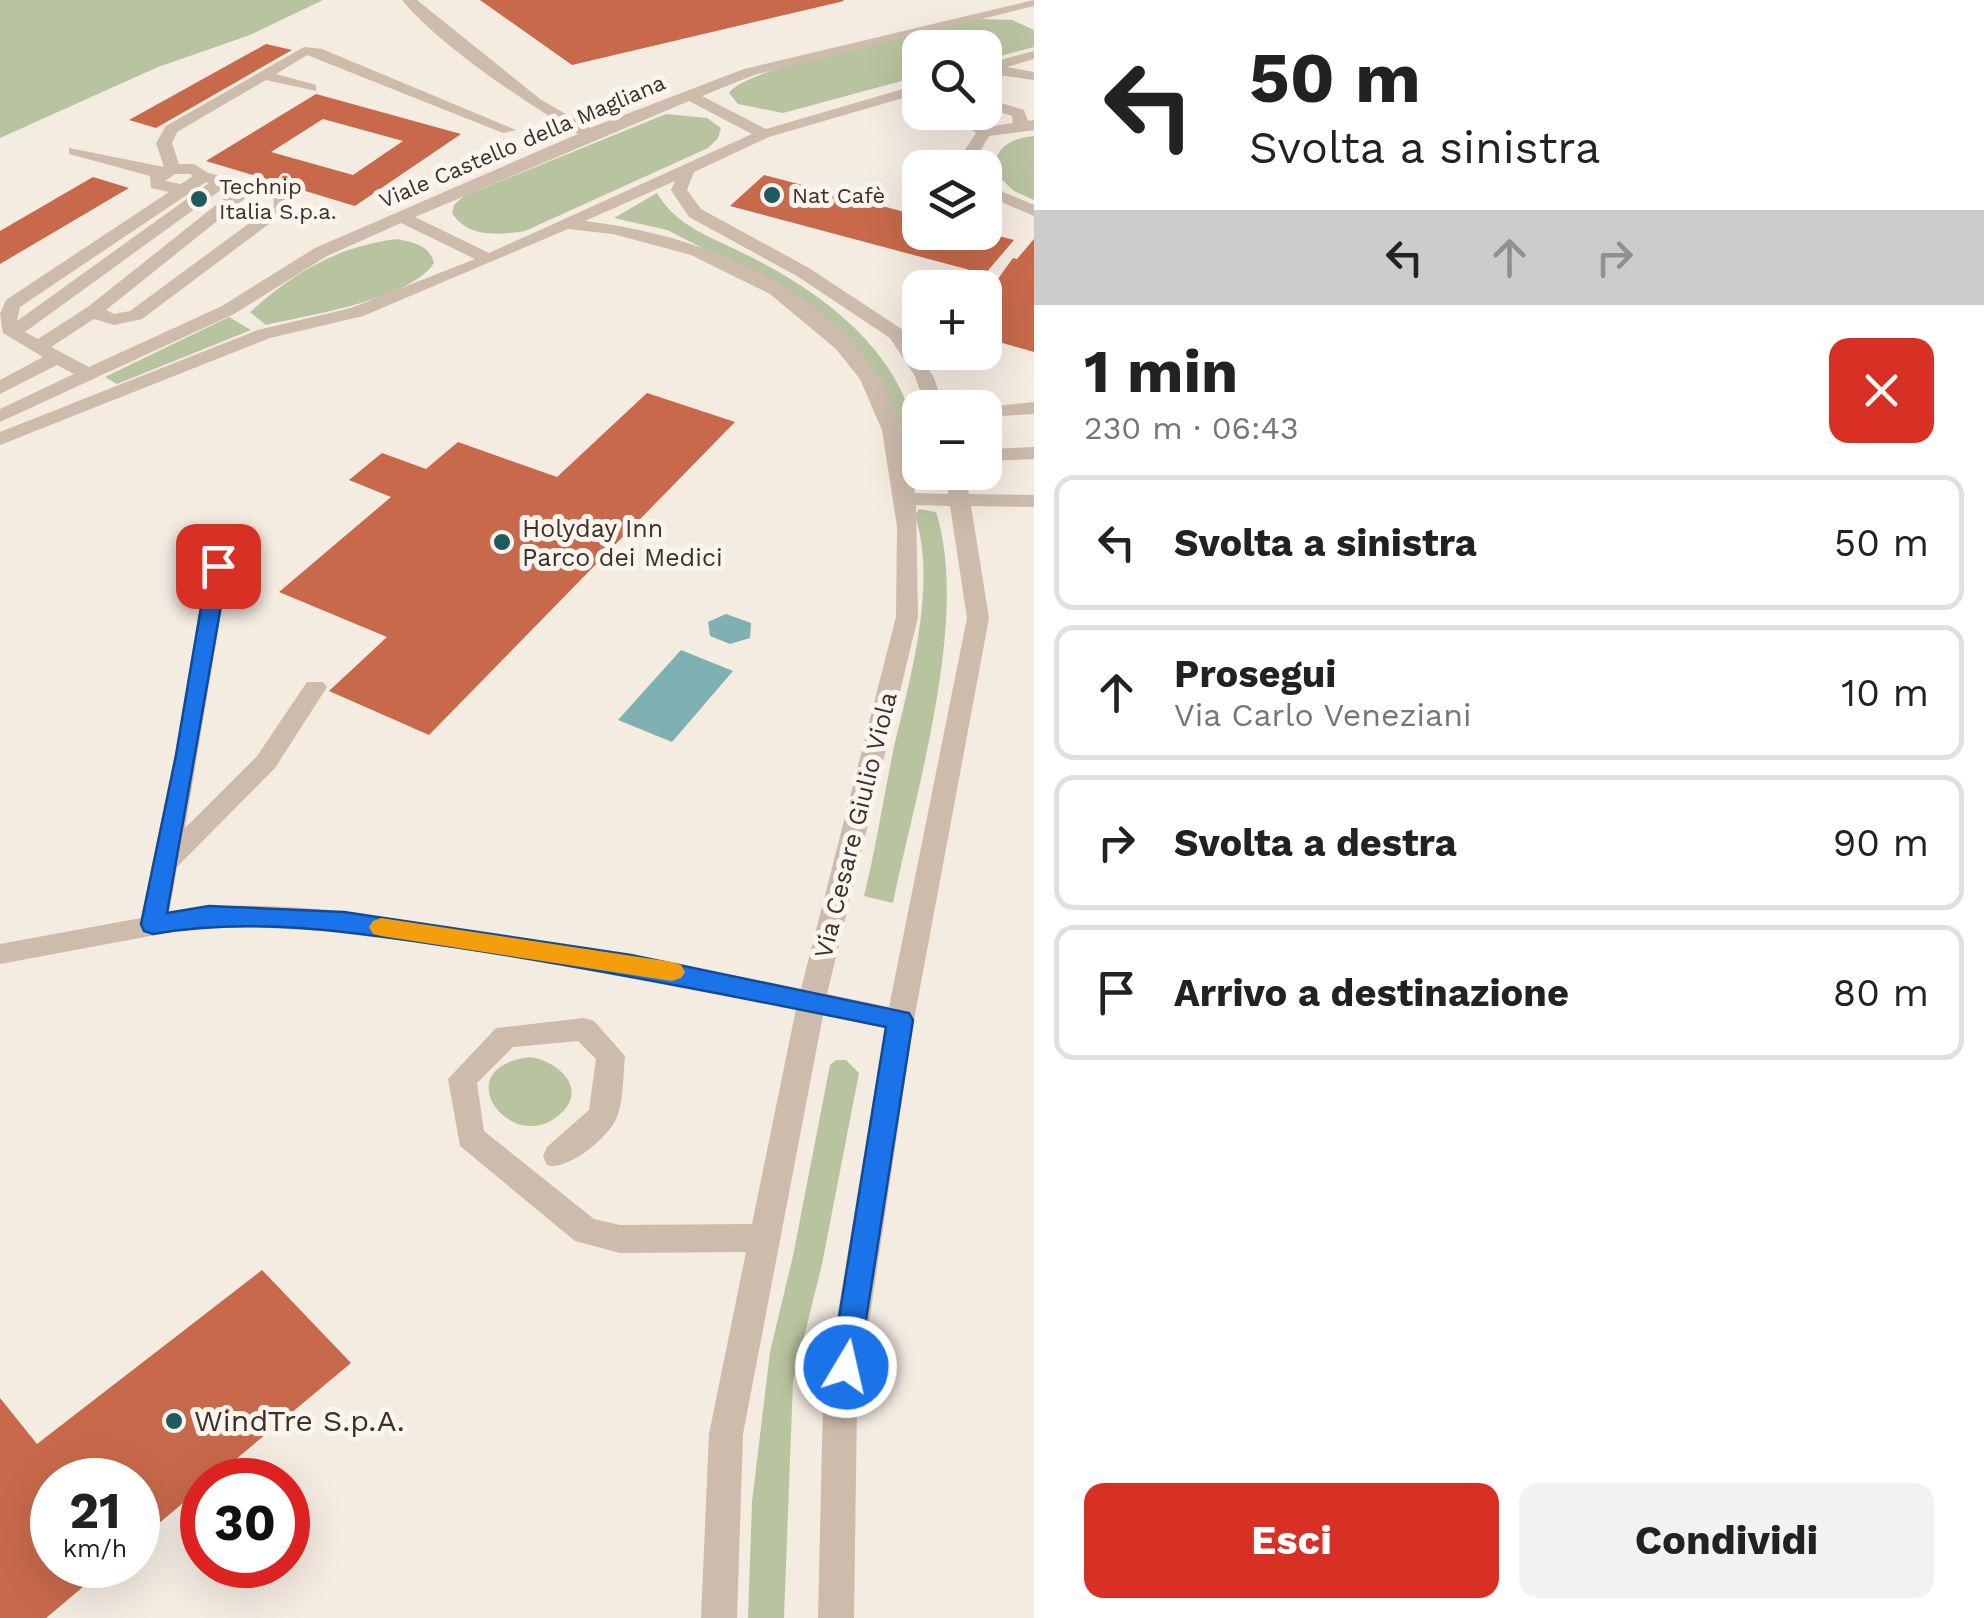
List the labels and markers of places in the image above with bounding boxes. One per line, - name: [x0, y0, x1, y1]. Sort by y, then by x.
- place label: Technip Italia S.p.a.: [219, 174, 337, 224]
- place label: Nat Cafè: [792, 183, 885, 208]
- marker: Nat Cafè: [761, 184, 783, 206]
- marker: Technip Italia S.p.a.: [188, 188, 210, 210]
- place label: Holyday Inn Parco dei Medici: [522, 514, 723, 572]
- pin: [176, 524, 261, 609]
- marker: Holyday Inn Parco dei Medici: [491, 531, 513, 553]
- place label: WindTre S.p.A.: [194, 1403, 405, 1438]
- marker: WindTre S.p.A.: [163, 1410, 185, 1432]

